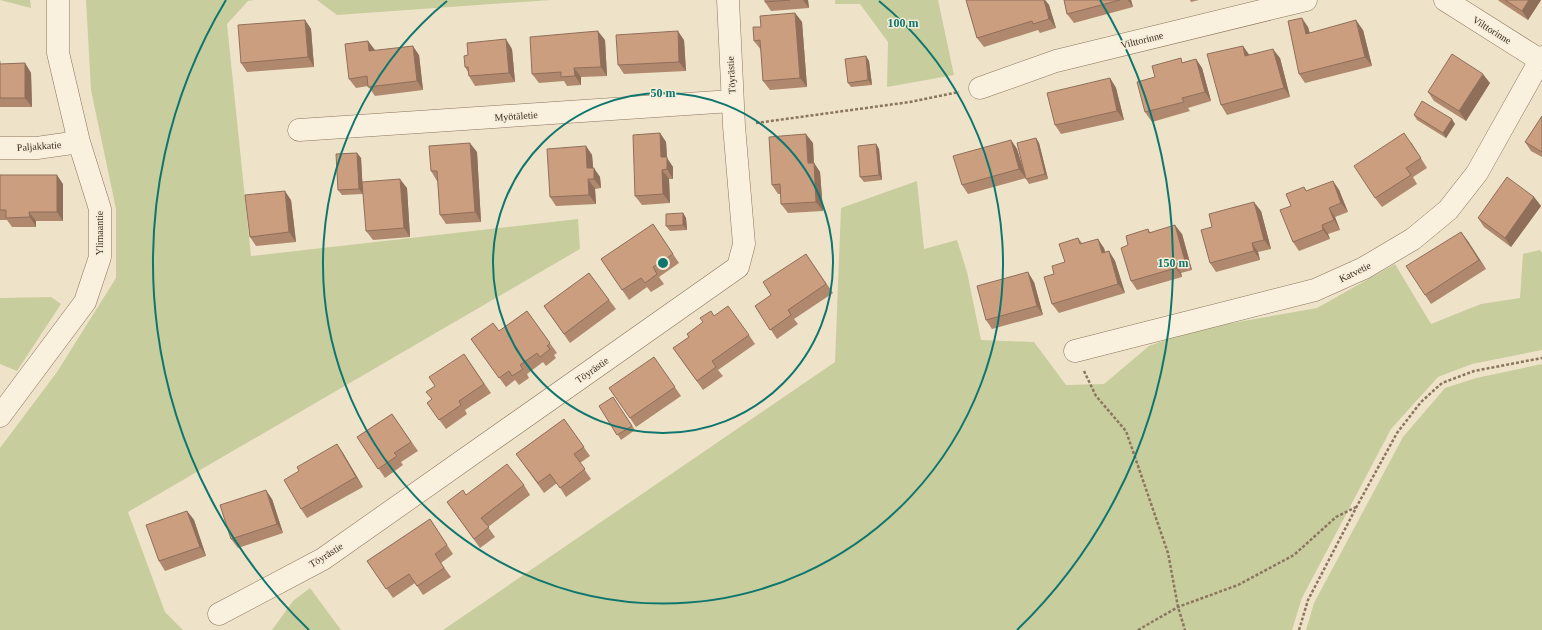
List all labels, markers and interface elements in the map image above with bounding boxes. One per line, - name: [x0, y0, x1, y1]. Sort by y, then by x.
- street label: Vilttorinne: [1471, 14, 1514, 46]
- text: 100 m: [888, 16, 919, 30]
- street label: Vilttorinne: [1120, 29, 1165, 51]
- street label: Töyrästie: [724, 55, 737, 94]
- text: 50 m: [651, 86, 676, 100]
- street label: Myötäletie: [494, 109, 539, 123]
- street label: Paljakkatie: [16, 139, 62, 153]
- street label: Ylimaantie: [94, 210, 105, 255]
- centre of rings: [656, 256, 670, 270]
- text: 150 m: [1158, 256, 1189, 270]
- street label: Katvetie: [1337, 259, 1373, 284]
- street label: Töyrästie: [573, 354, 611, 385]
- street label: Töyrästie: [307, 540, 345, 570]

